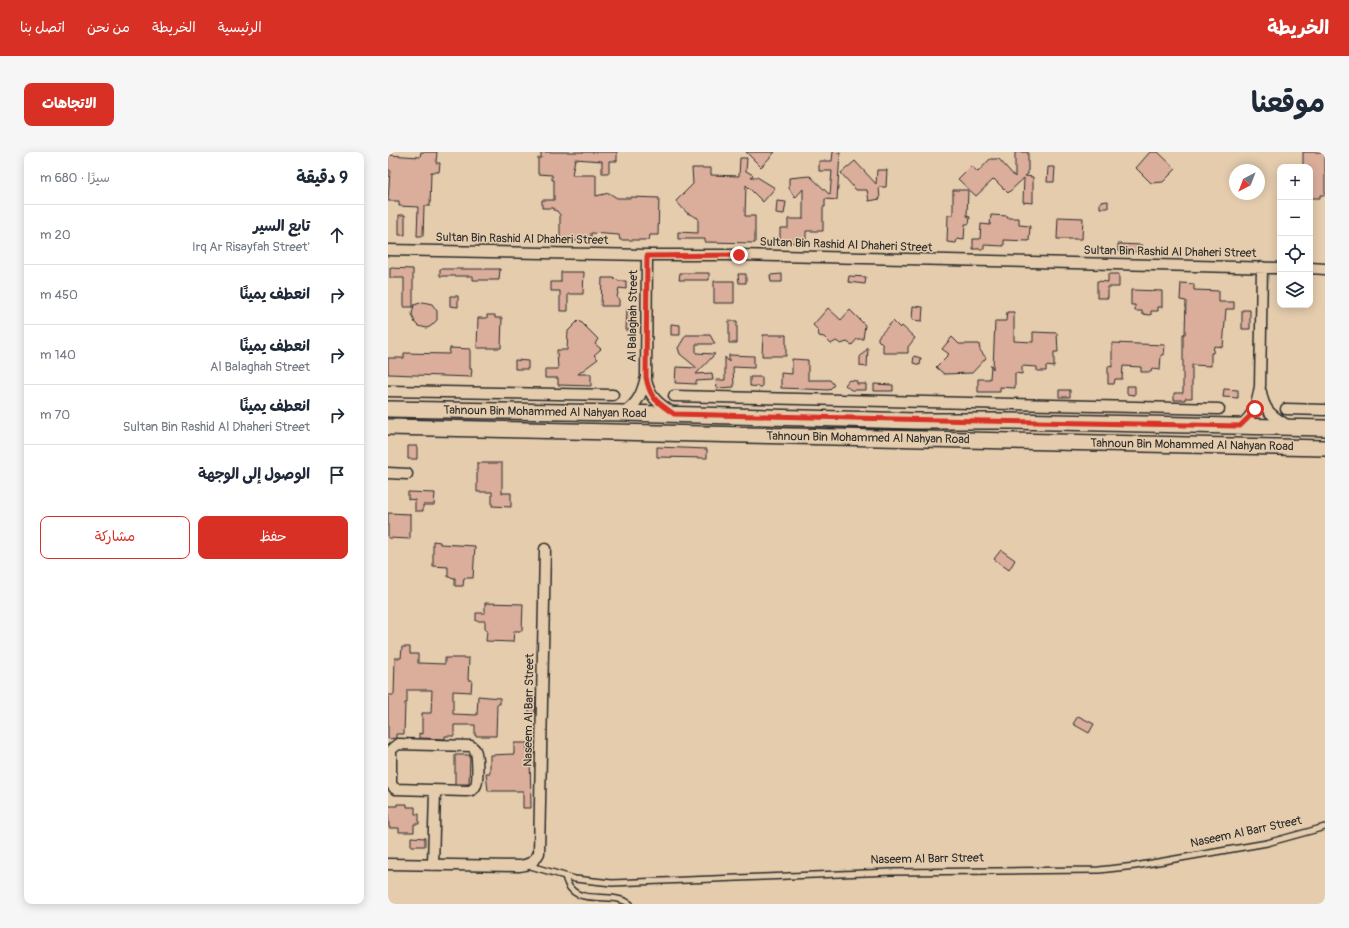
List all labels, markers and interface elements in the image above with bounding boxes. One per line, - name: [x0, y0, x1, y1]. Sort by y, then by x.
- text: الخريطة: [1267, 16, 1329, 40]
- text: اتصل بنا: [20, 19, 65, 36]
- text: من نحن: [87, 19, 130, 36]
- text: الخريطة: [152, 19, 196, 36]
- text: الرئيسية: [218, 19, 262, 36]
- button: الاتجاهات: [24, 83, 114, 126]
- text: موقعنا: [1251, 86, 1325, 121]
- north arrow: [1229, 164, 1265, 200]
- map controls: [1277, 164, 1313, 308]
- button: +: [1277, 164, 1313, 200]
- text: 9 دقيقة: [296, 167, 348, 188]
- text: سيرًا · 680 m: [40, 170, 110, 186]
- button: −: [1277, 200, 1313, 236]
- text: تابع السير: [253, 217, 310, 236]
- icon: ahead: [326, 224, 348, 246]
- text: 20 m: [40, 227, 71, 243]
- street label: Sultan Bin Rashid Al Dhaheri Street: [435, 230, 609, 248]
- street label: Sultan Bin Rashid Al Dhaheri Street: [759, 234, 933, 256]
- button: locate: [1277, 236, 1313, 272]
- text: 'Irq Ar Risayfah Street: [192, 239, 310, 255]
- street label: Sultan Bin Rashid Al Dhaheri Street: [1083, 243, 1257, 261]
- route end: [730, 246, 748, 264]
- street label: Al Balaghah Street: [625, 270, 641, 362]
- button: layers: [1277, 272, 1313, 308]
- icon: right: [326, 284, 348, 306]
- text: انعطف يمينًا: [240, 285, 310, 304]
- text: 450 m: [40, 287, 78, 303]
- text: انعطف يمينًا: [240, 337, 310, 356]
- icon: right: [326, 344, 348, 366]
- text: 140 m: [40, 347, 76, 363]
- text: Al Balaghah Street: [210, 359, 310, 375]
- text: انعطف يمينًا: [240, 397, 310, 416]
- route start: [1246, 400, 1264, 418]
- street label: Tahnoun Bin Mohammed Al Nahyan Road: [443, 403, 647, 421]
- icon: right: [326, 404, 348, 426]
- text: 70 m: [40, 407, 70, 423]
- text: Sultan Bin Rashid Al Dhaheri Street: [123, 419, 310, 435]
- street label: Tahnoun Bin Mohammed Al Nahyan Road: [766, 429, 970, 447]
- street label: Tahnoun Bin Mohammed Al Nahyan Road: [1090, 436, 1294, 454]
- icon: arrive: [326, 464, 348, 486]
- text: الوصول إلى الوجهة: [198, 465, 310, 484]
- button: مشاركة: [40, 516, 190, 559]
- button: حفظ: [198, 516, 348, 559]
- street label: Naseem Al Barr Street: [521, 653, 537, 767]
- street label: Naseem Al Barr Street: [1189, 813, 1303, 851]
- street label: Naseem Al Barr Street: [870, 851, 984, 867]

